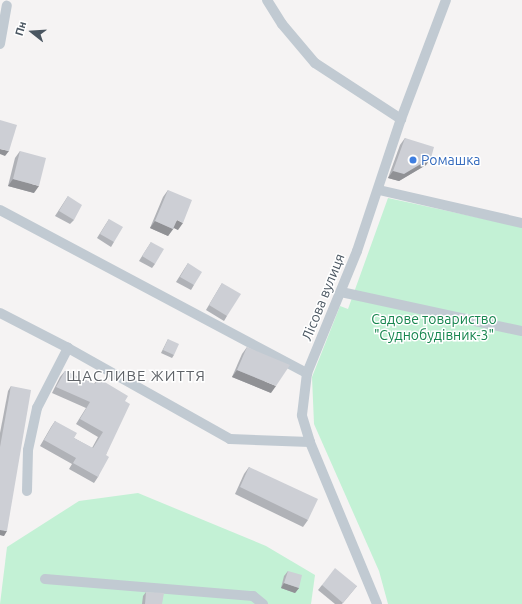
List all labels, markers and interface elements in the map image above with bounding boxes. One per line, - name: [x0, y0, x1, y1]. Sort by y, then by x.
- north arrow: [12, 12, 52, 52]
- text: Пн: [13, 20, 28, 37]
- place label: Ромашка: [421, 152, 481, 168]
- marker: Ромашка: [408, 155, 418, 165]
- street label: Лісова вулиця: [298, 251, 348, 343]
- park label: Садове товариство "Суднобудівник-3": [371, 311, 497, 344]
- district label: ЩАСЛИВЕ ЖИТТЯ: [66, 367, 206, 385]

